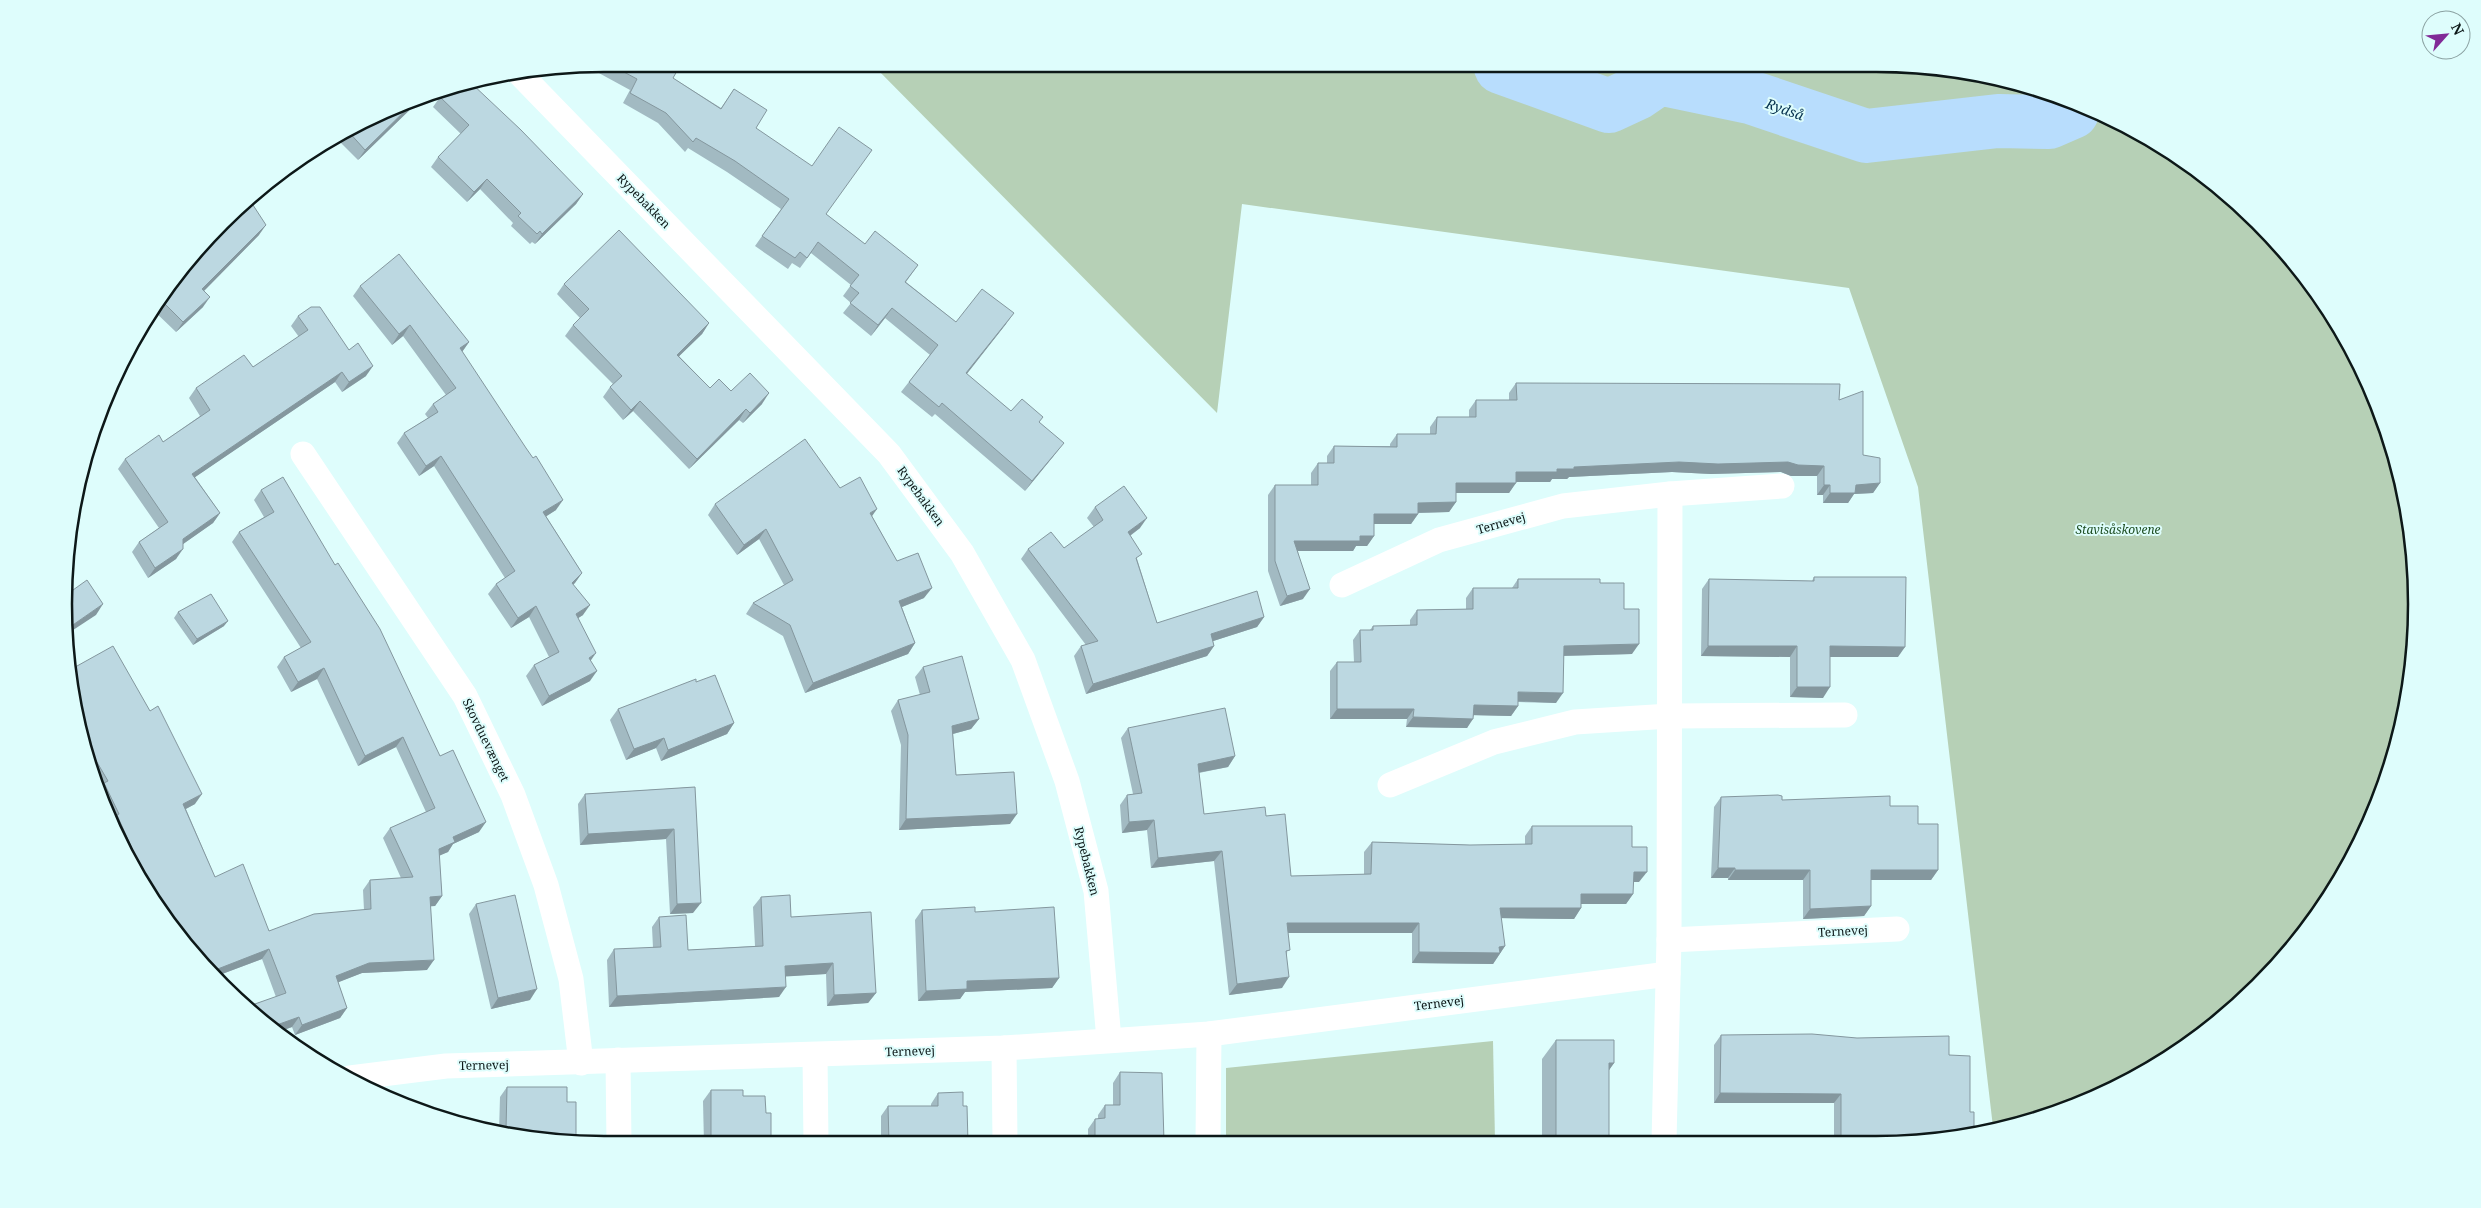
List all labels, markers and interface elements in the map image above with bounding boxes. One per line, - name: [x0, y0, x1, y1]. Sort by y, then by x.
- north arrow: [2421, 10, 2471, 60]
- text: N: [2447, 20, 2469, 38]
- water label: Rydså: [1762, 93, 1807, 125]
- street label: Rypebakken: [613, 170, 675, 232]
- street label: Rypebakken: [893, 463, 949, 530]
- street label: Ternevej: [1475, 508, 1527, 538]
- park label: Stavisåskovene: [2075, 521, 2161, 538]
- street label: Skovduevænget: [459, 696, 513, 784]
- street label: Rypebakken: [1070, 825, 1104, 897]
- street label: Ternevej: [1818, 921, 1868, 941]
- street label: Ternevej: [1413, 992, 1465, 1014]
- street label: Ternevej: [885, 1042, 935, 1060]
- street label: Ternevej: [459, 1056, 509, 1074]

